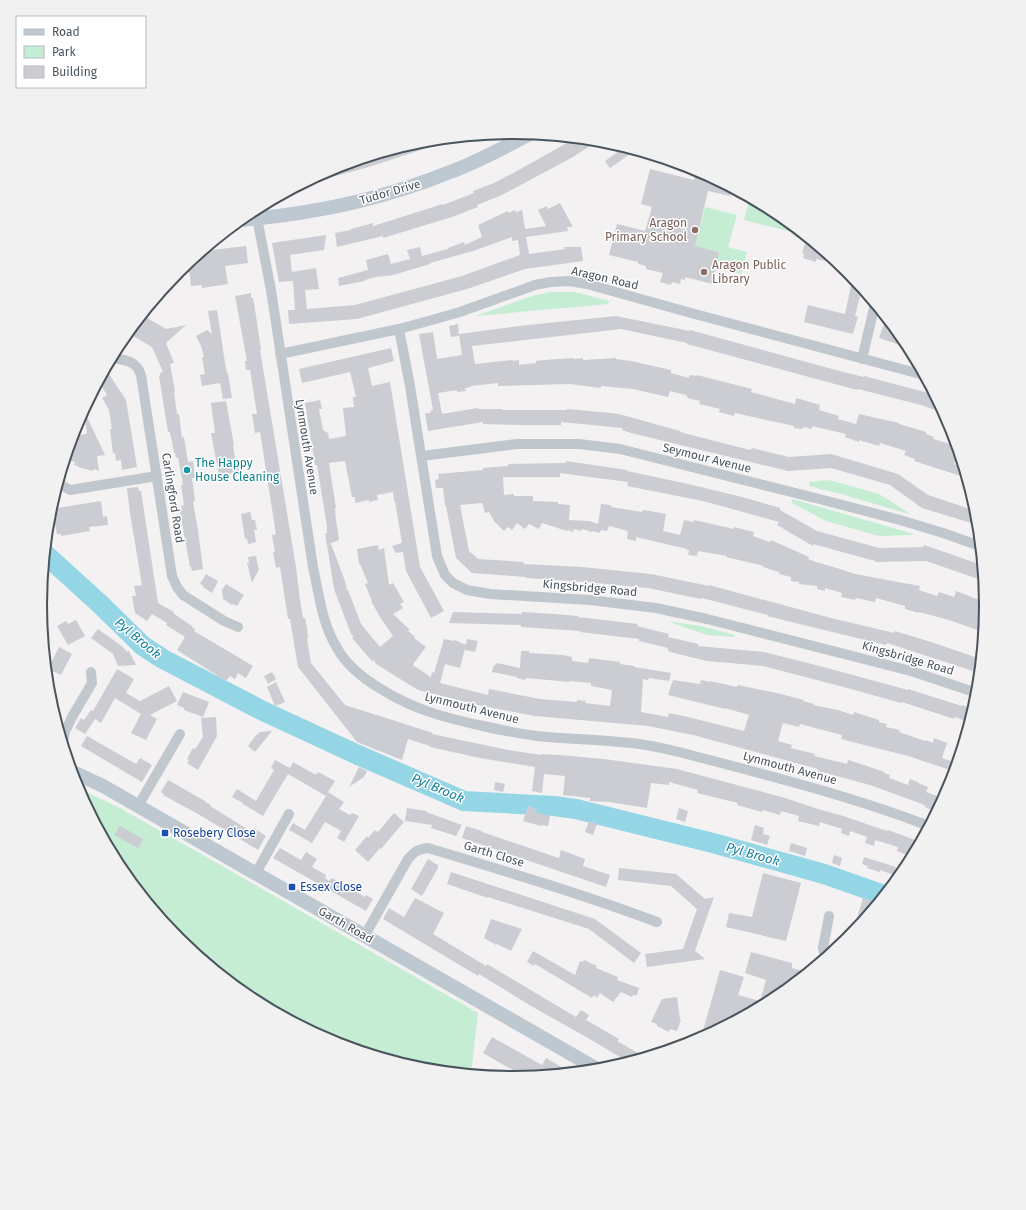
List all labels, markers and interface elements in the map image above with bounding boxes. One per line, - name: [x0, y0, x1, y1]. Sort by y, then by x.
- legend: [16, 16, 146, 88]
- text: Road: [52, 25, 80, 39]
- text: Park: [52, 45, 76, 59]
- text: Building: [52, 65, 98, 79]
- street label: Tudor Drive: [358, 177, 422, 207]
- place label: Aragon Primary School: [605, 216, 687, 244]
- marker: Aragon Primary School: [690, 225, 700, 235]
- place label: Aragon Public Library: [712, 258, 786, 286]
- street label: Aragon Road: [570, 263, 640, 293]
- marker: Aragon Public Library: [699, 267, 709, 277]
- street label: Lynmouth Avenue: [293, 398, 321, 496]
- street label: Seymour Avenue: [661, 440, 753, 476]
- street label: Carlingford Road: [159, 452, 187, 544]
- place label: The Happy House Cleaning: [195, 456, 280, 484]
- marker: The Happy House Cleaning: [182, 465, 192, 475]
- street label: Kingsbridge Road: [542, 577, 638, 599]
- water label: Pyl Brook: [112, 614, 164, 662]
- street label: Kingsbridge Road: [860, 638, 956, 678]
- street label: Lynmouth Avenue: [423, 690, 521, 726]
- street label: Lynmouth Avenue: [741, 749, 839, 787]
- water label: Pyl Brook: [410, 770, 466, 806]
- place label: Rosebery Close: [173, 826, 256, 840]
- marker: Rosebery Close: [160, 828, 170, 838]
- street label: Garth Close: [462, 838, 526, 870]
- water label: Pyl Brook: [724, 839, 782, 869]
- place label: Essex Close: [300, 880, 362, 894]
- marker: Essex Close: [287, 882, 297, 892]
- street label: Garth Road: [316, 904, 376, 946]

